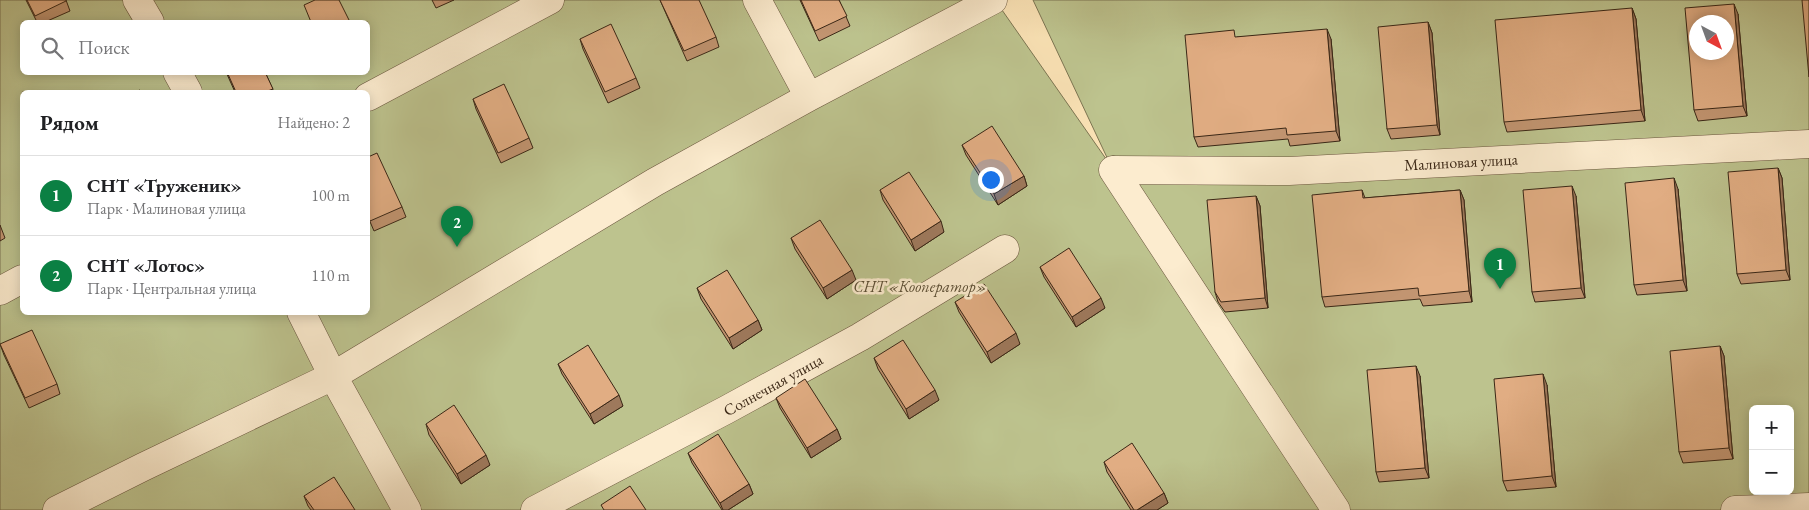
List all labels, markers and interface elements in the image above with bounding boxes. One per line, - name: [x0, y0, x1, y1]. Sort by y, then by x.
- north arrow: [1689, 15, 1734, 60]
- search box: [20, 20, 370, 75]
- icon: search: [38, 34, 66, 62]
- text: Поиск: [78, 35, 130, 60]
- text: Рядом: [40, 109, 99, 136]
- text: Найдено: 2: [278, 112, 350, 133]
- street label: Малиновая улица: [1404, 149, 1519, 175]
- your location: [978, 167, 1004, 193]
- text: СНТ «Труженик»: [87, 173, 242, 198]
- text: 1: [52, 185, 60, 206]
- text: 100 m: [311, 185, 350, 206]
- text: Парк · Малиновая улица: [87, 198, 246, 219]
- pin: 2: [441, 206, 473, 247]
- pin: 1: [1484, 248, 1516, 289]
- text: СНТ «Лотос»: [87, 253, 205, 278]
- text: 2: [52, 265, 60, 286]
- text: 110 m: [311, 265, 350, 286]
- park label: СНТ «Кооператор»: [853, 276, 987, 297]
- text: Парк · Центральная улица: [87, 278, 256, 299]
- street label: Солнечная улица: [719, 349, 827, 421]
- map controls: [1749, 405, 1794, 495]
- button: +: [1749, 405, 1794, 450]
- button: −: [1749, 450, 1794, 495]

